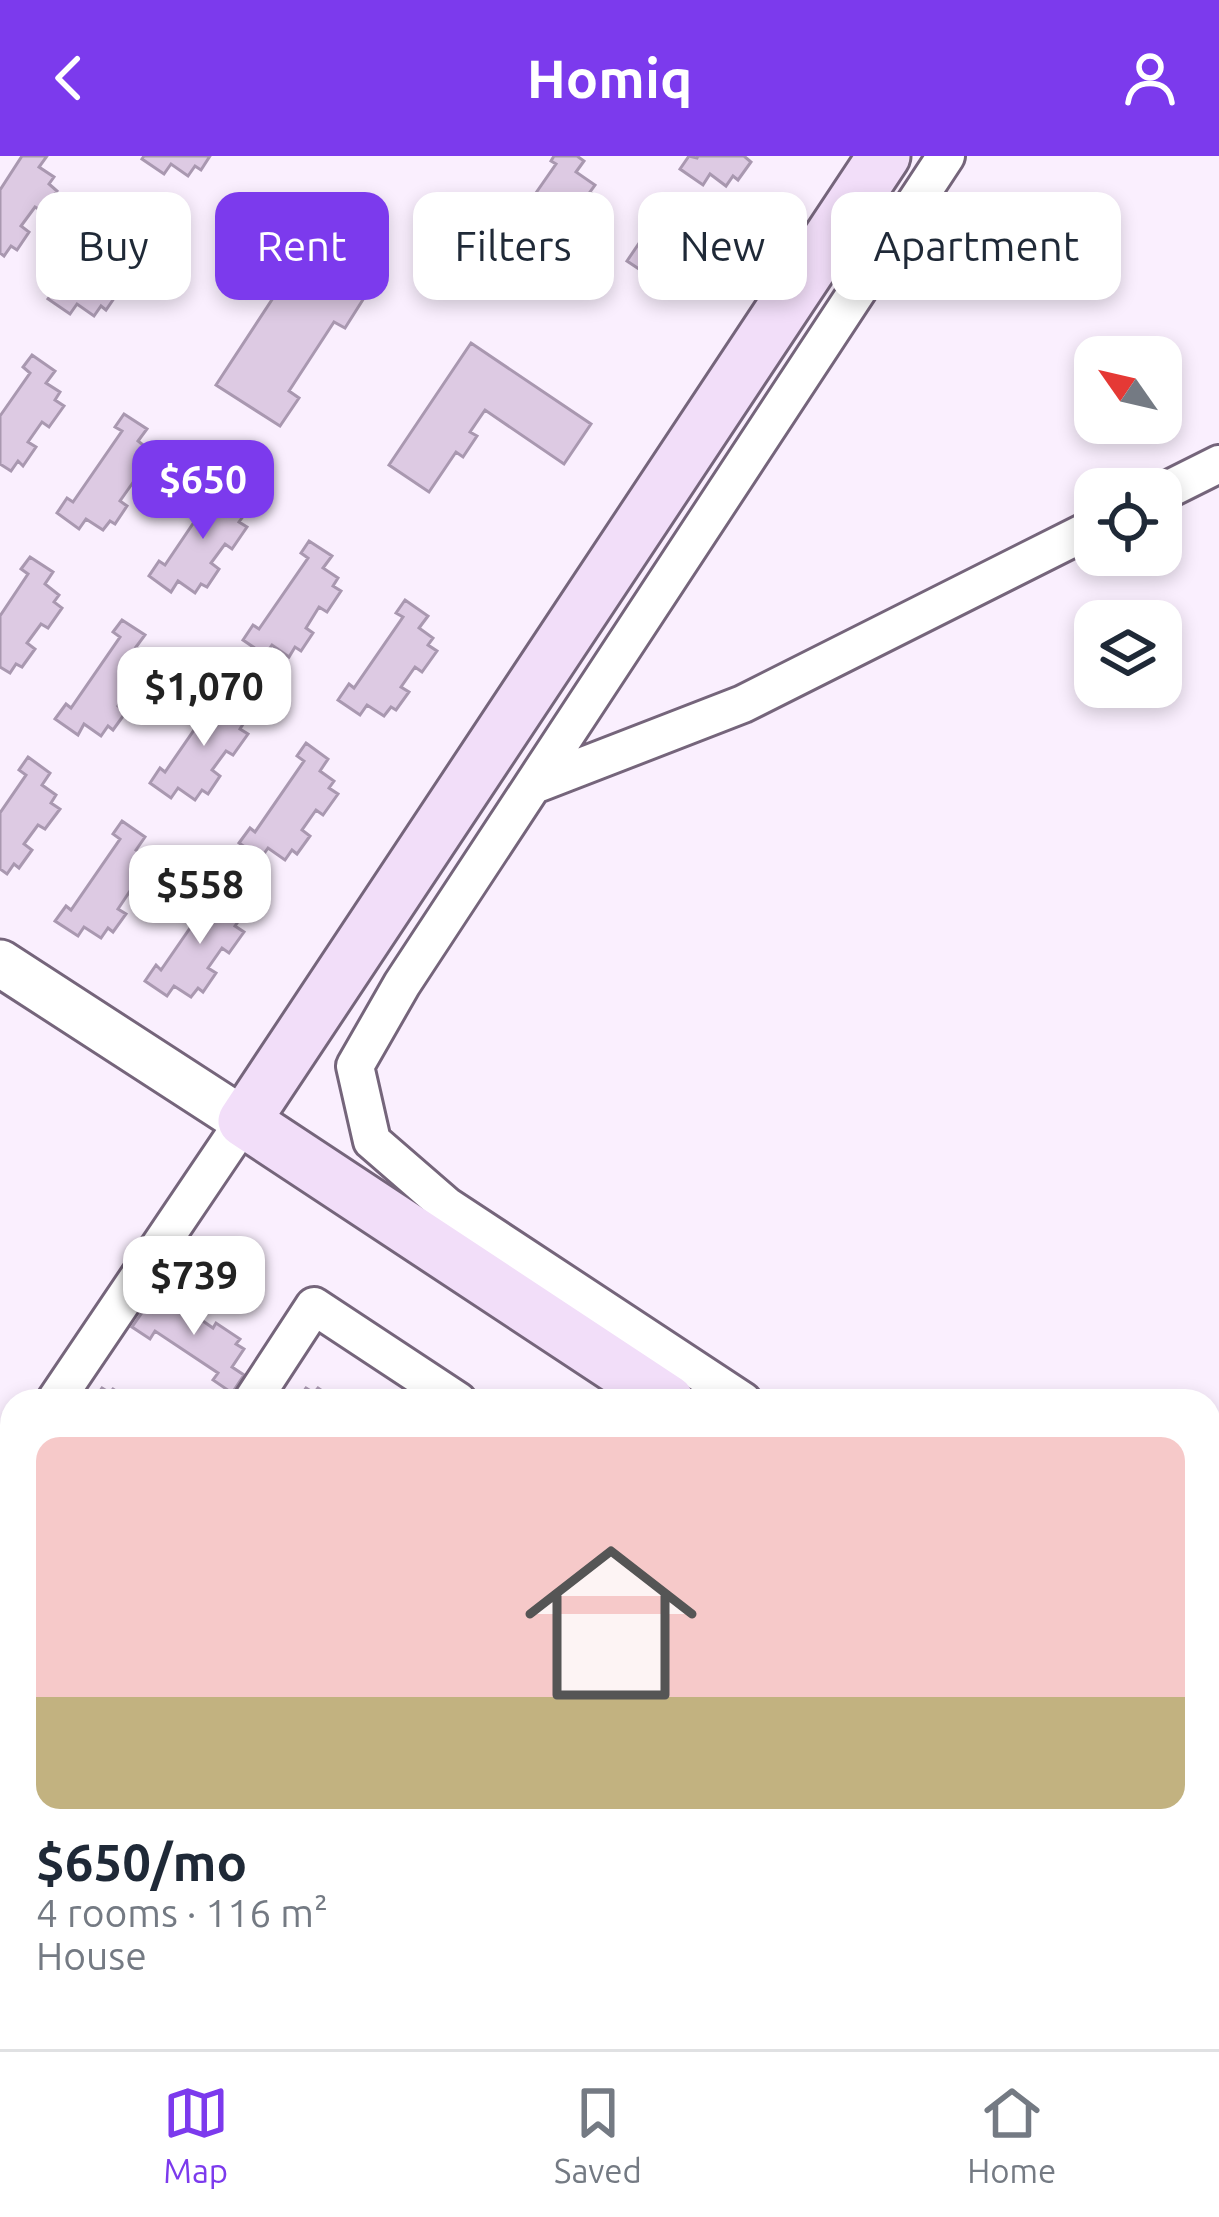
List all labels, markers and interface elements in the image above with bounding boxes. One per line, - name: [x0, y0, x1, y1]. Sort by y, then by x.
- icon: back: [36, 45, 102, 111]
- icon: person: [1117, 45, 1183, 111]
- text: Homiq: [527, 48, 692, 108]
- chip: Buy: [36, 192, 191, 300]
- chip: Rent: [215, 192, 389, 300]
- chip: Filters: [413, 192, 614, 300]
- chip: New: [638, 192, 807, 300]
- chip: Apartment: [831, 192, 1121, 300]
- north arrow: [1074, 336, 1182, 444]
- map controls: [1074, 336, 1182, 708]
- pin: $650: [132, 440, 274, 542]
- text: $650: [159, 457, 247, 500]
- button: locate: [1074, 468, 1182, 576]
- button: layers: [1074, 600, 1182, 708]
- pin: $1,070: [106, 647, 302, 749]
- text: $1,070: [144, 664, 264, 707]
- pin: $558: [129, 845, 271, 947]
- text: $558: [156, 862, 244, 905]
- pin: $739: [123, 1236, 265, 1338]
- text: $739: [150, 1253, 238, 1296]
- icon: home: [503, 1515, 719, 1731]
- text: $650/mo: [36, 1833, 247, 1891]
- text: 4 rooms · 116 m²: [36, 1891, 328, 1934]
- text: House: [36, 1934, 147, 1977]
- tab: Map: [163, 2080, 229, 2189]
- tab: Saved: [554, 2080, 642, 2189]
- tab: Home: [967, 2080, 1056, 2189]

